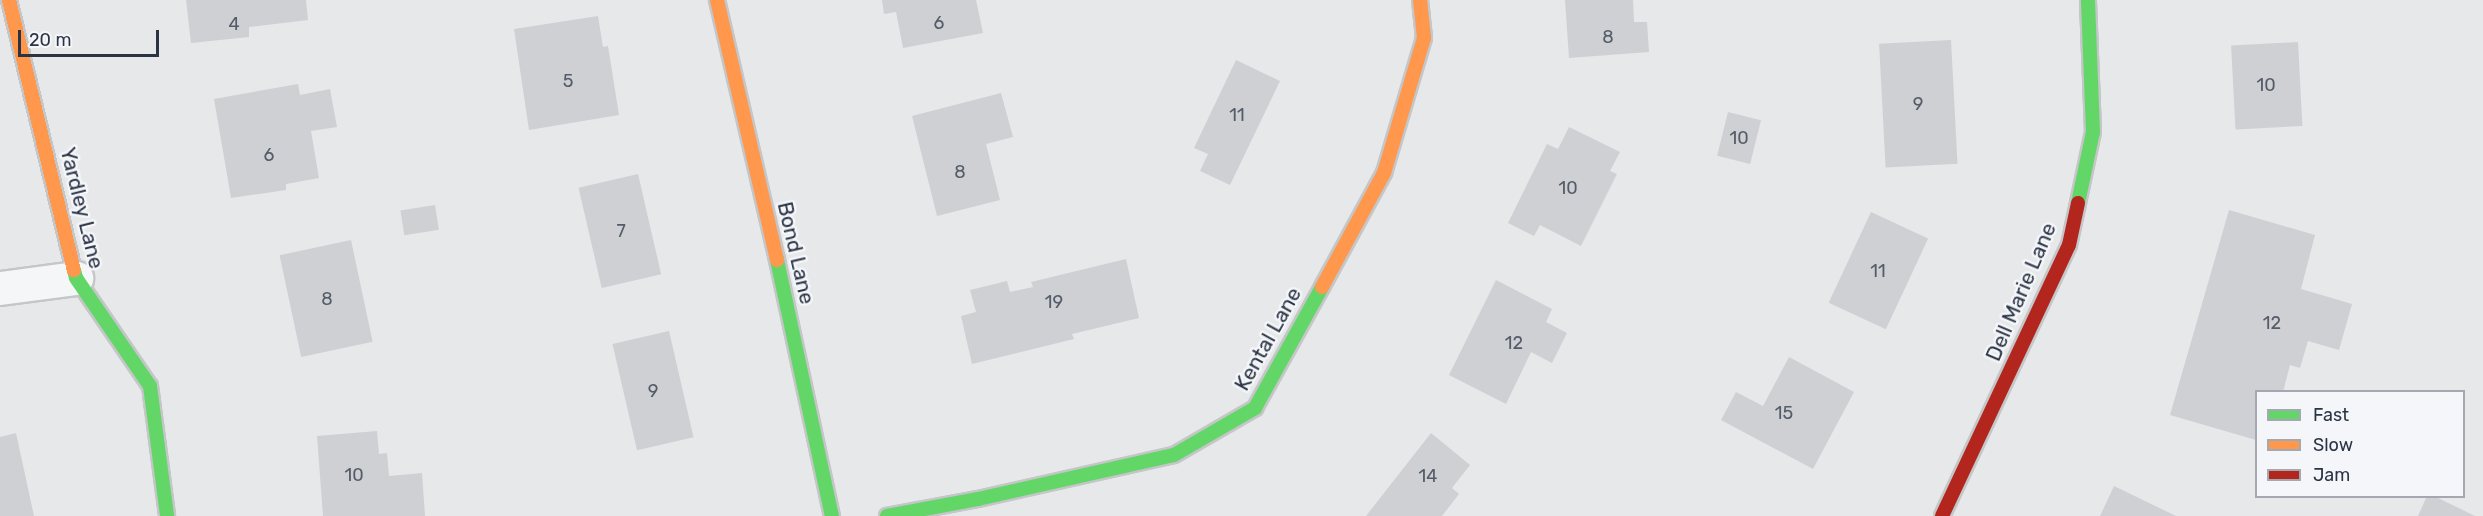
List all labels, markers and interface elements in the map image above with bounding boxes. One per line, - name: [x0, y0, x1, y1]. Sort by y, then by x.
- house number: 6: [934, 12, 944, 34]
- house number: 4: [228, 13, 240, 35]
- scale bar: [21, 18, 162, 56]
- house number: 8: [1602, 26, 1614, 48]
- text: 20 m: [29, 29, 71, 51]
- house number: 5: [563, 70, 573, 92]
- house number: 10: [2256, 74, 2276, 96]
- house number: 9: [1913, 93, 1923, 115]
- house number: 11: [1229, 104, 1245, 126]
- house number: 10: [1729, 127, 1749, 149]
- house number: 6: [264, 144, 274, 166]
- street label: Yardley Lane: [55, 145, 109, 271]
- house number: 8: [954, 161, 966, 183]
- house number: 10: [1558, 177, 1578, 199]
- street label: Bond Lane: [772, 199, 820, 307]
- street label: Dell Marie Lane: [1981, 219, 2061, 365]
- house number: 7: [616, 220, 626, 242]
- house number: 11: [1870, 260, 1886, 282]
- street label: Kental Lane: [1229, 283, 1307, 395]
- house number: 8: [321, 288, 333, 310]
- house number: 19: [1045, 291, 1063, 313]
- house number: 12: [2263, 312, 2281, 334]
- house number: 12: [1505, 332, 1523, 354]
- house number: 9: [648, 380, 658, 402]
- legend: [2255, 390, 2465, 498]
- house number: 15: [1775, 402, 1793, 424]
- text: Fast: [2313, 404, 2349, 426]
- text: Slow: [2313, 434, 2353, 456]
- house number: 10: [344, 464, 364, 486]
- text: Jam: [2313, 464, 2350, 486]
- house number: 14: [1419, 465, 1437, 487]

